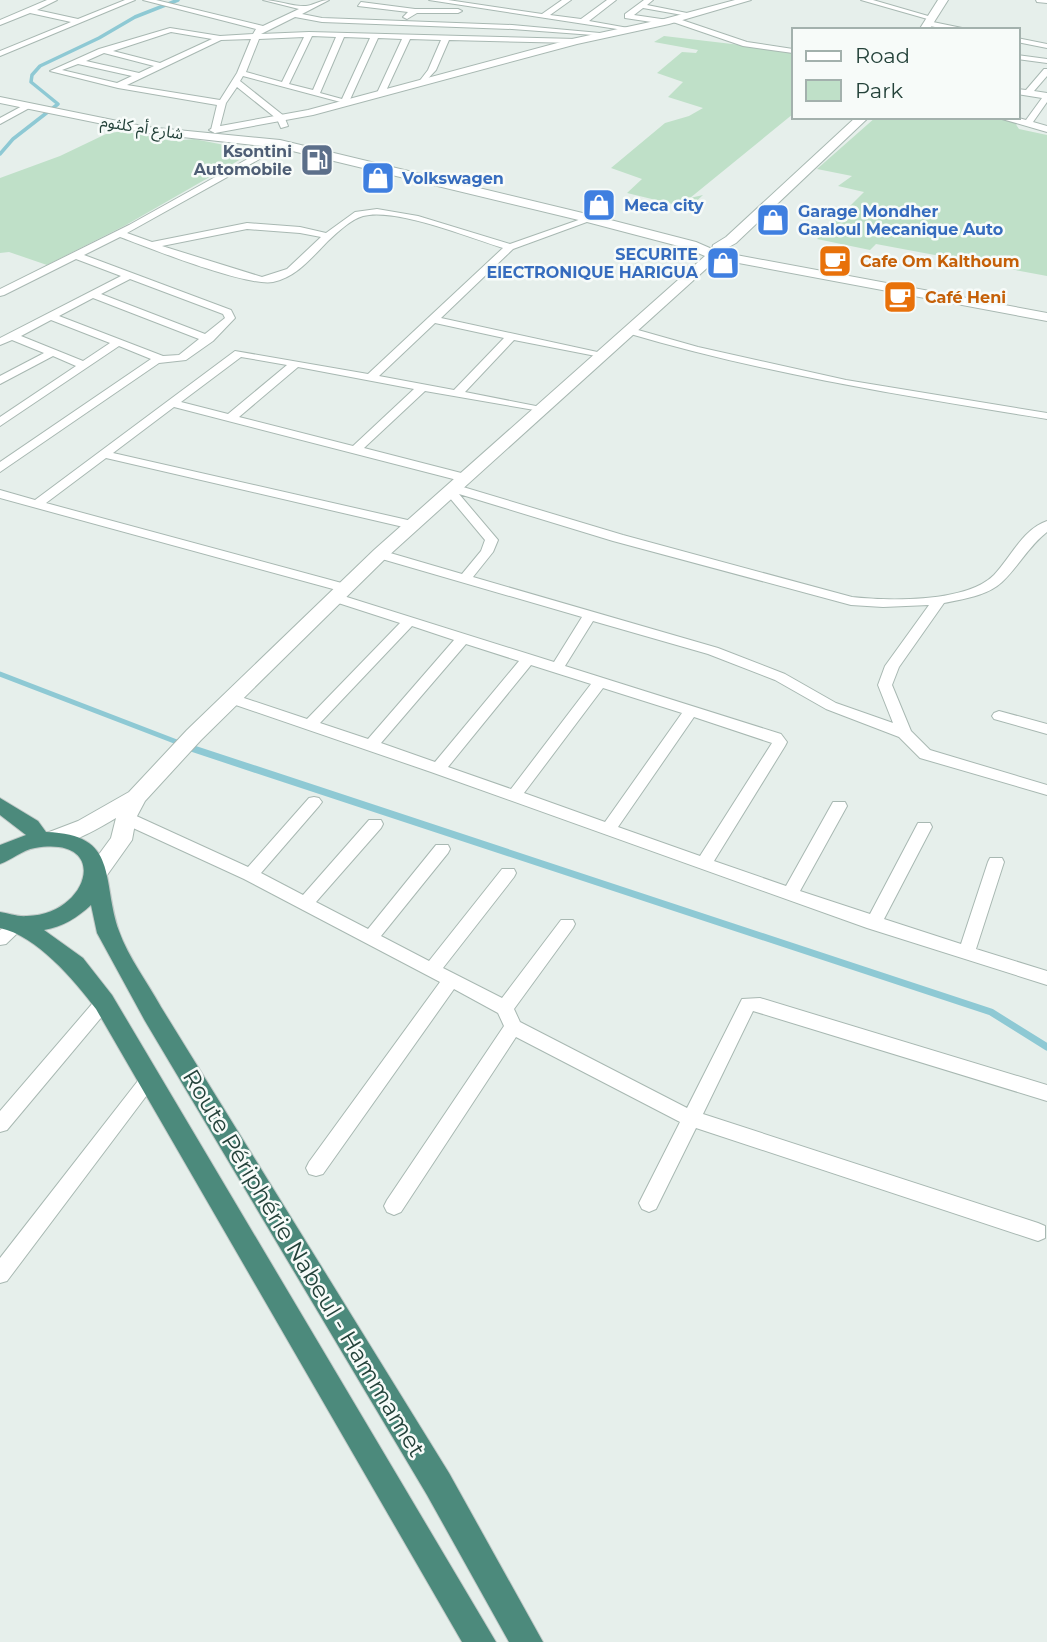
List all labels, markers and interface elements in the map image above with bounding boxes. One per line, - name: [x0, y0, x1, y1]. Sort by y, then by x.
- legend: [792, 28, 1019, 119]
- text: Road: [855, 43, 910, 68]
- text: Park: [855, 78, 903, 103]
- street label: شارع أم كلثوم: [99, 112, 185, 146]
- fuel station icon: Ksontini Automobile: [298, 141, 336, 179]
- place label: Ksontini Automobile: [193, 142, 292, 179]
- shop icon: Volkswagen: [359, 159, 397, 197]
- place label: Volkswagen: [401, 169, 504, 188]
- shop icon: Meca city: [580, 186, 618, 224]
- place label: Meca city: [624, 196, 704, 215]
- shop icon: Garage Mondher Gaaloul Mecanique Auto: [754, 201, 792, 239]
- place label: Garage Mondher Gaaloul Mecanique Auto: [798, 202, 1003, 239]
- cafe icon: Cafe Om Kalthoum: [816, 242, 854, 280]
- shop icon: SECURITE ElECTRONIQUE HARIGUA: [704, 244, 742, 282]
- place label: SECURITE ElECTRONIQUE HARIGUA: [486, 245, 699, 282]
- place label: Cafe Om Kalthoum: [860, 252, 1020, 271]
- cafe icon: Café Heni: [881, 278, 919, 316]
- place label: Café Heni: [925, 288, 1006, 307]
- street label: Route Périphérie Nabeul - Hammamet: [177, 1064, 431, 1462]

